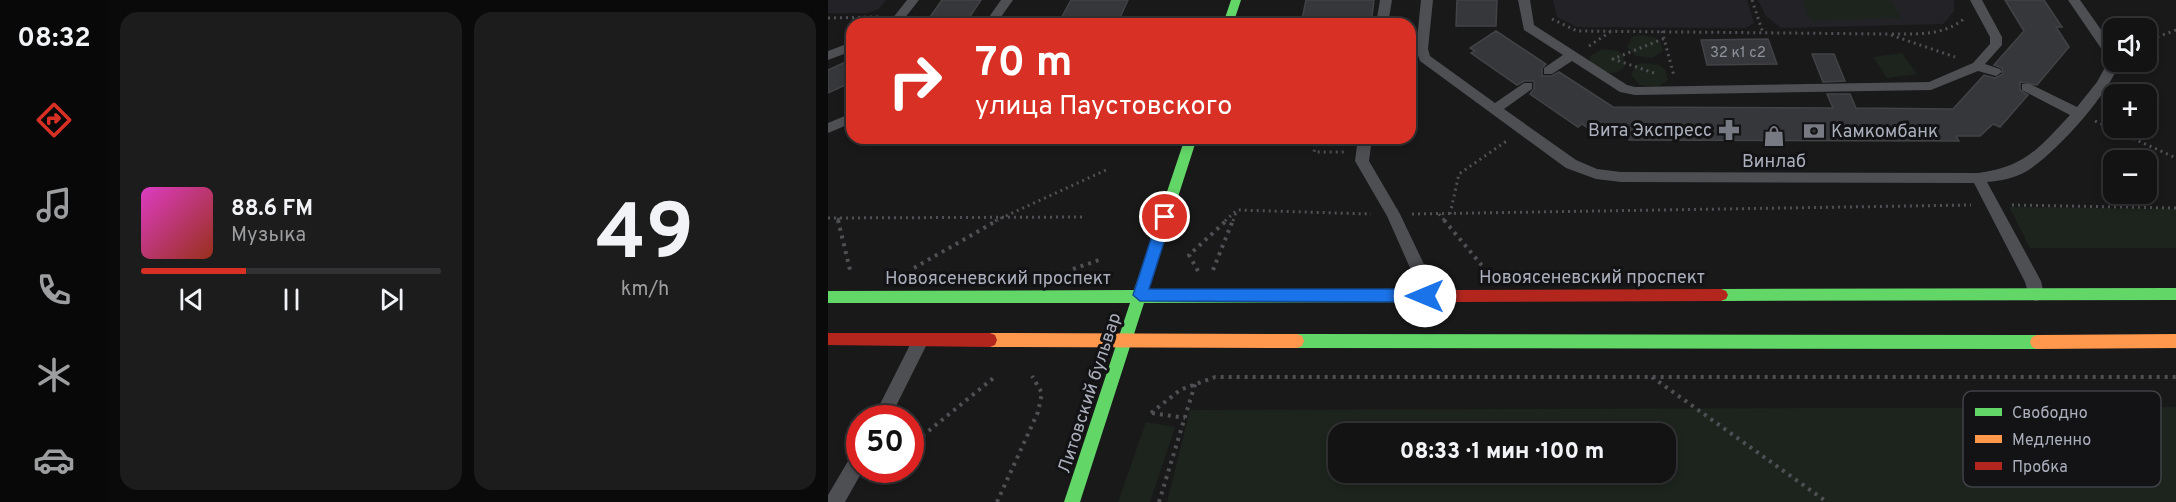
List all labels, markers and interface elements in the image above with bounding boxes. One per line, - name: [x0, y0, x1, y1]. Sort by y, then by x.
- map controls: [2103, 18, 2157, 204]
- button: sound: [2103, 18, 2157, 72]
- text: 08:32: [17, 22, 91, 56]
- text: 70 m: [975, 38, 1073, 91]
- icon: right: [876, 42, 954, 120]
- house number: 32 к1 с2: [1710, 44, 1766, 63]
- button: +: [2103, 84, 2157, 138]
- text: улица Паустовского: [975, 90, 1232, 124]
- icon: directions: [33, 99, 75, 141]
- pharmacy icon: Вита Экспресс: [1717, 118, 1741, 142]
- bank icon: Камкомбанк: [1802, 119, 1826, 143]
- place label: Вита Экспресс: [1588, 120, 1712, 143]
- place label: Камкомбанк: [1831, 121, 1938, 144]
- shop icon: Винлаб: [1762, 124, 1786, 148]
- button: −: [2103, 150, 2157, 204]
- place label: Винлаб: [1742, 151, 1806, 174]
- icon: music: [33, 184, 75, 226]
- text: 49: [596, 188, 694, 287]
- pin: [1139, 191, 1190, 242]
- text: 88.6 FM: [231, 196, 313, 223]
- icon: arrive: [1148, 200, 1181, 233]
- text: Музыка: [231, 223, 306, 249]
- position arrow: [1393, 264, 1457, 328]
- street label: Новоясеневский проспект: [1479, 267, 1705, 290]
- street label: Новоясеневский проспект: [885, 268, 1111, 291]
- icon: phone: [33, 269, 75, 311]
- text: km/h: [621, 277, 669, 303]
- icon: previous: [175, 283, 208, 316]
- icon: pause: [275, 283, 308, 316]
- icon: next: [375, 283, 408, 316]
- street label: Литовский бульвар: [1054, 310, 1127, 477]
- icon: climate: [33, 354, 75, 396]
- legend: [1963, 391, 2161, 487]
- text: Свободно: [2012, 404, 2088, 424]
- speed limit sign: 50: [846, 405, 924, 483]
- text: Медленно: [2012, 431, 2091, 451]
- icon: car: [33, 439, 75, 481]
- text: 08:33 · 1 мин · 100 m: [1400, 439, 1604, 466]
- text: Пробка: [2012, 458, 2068, 478]

